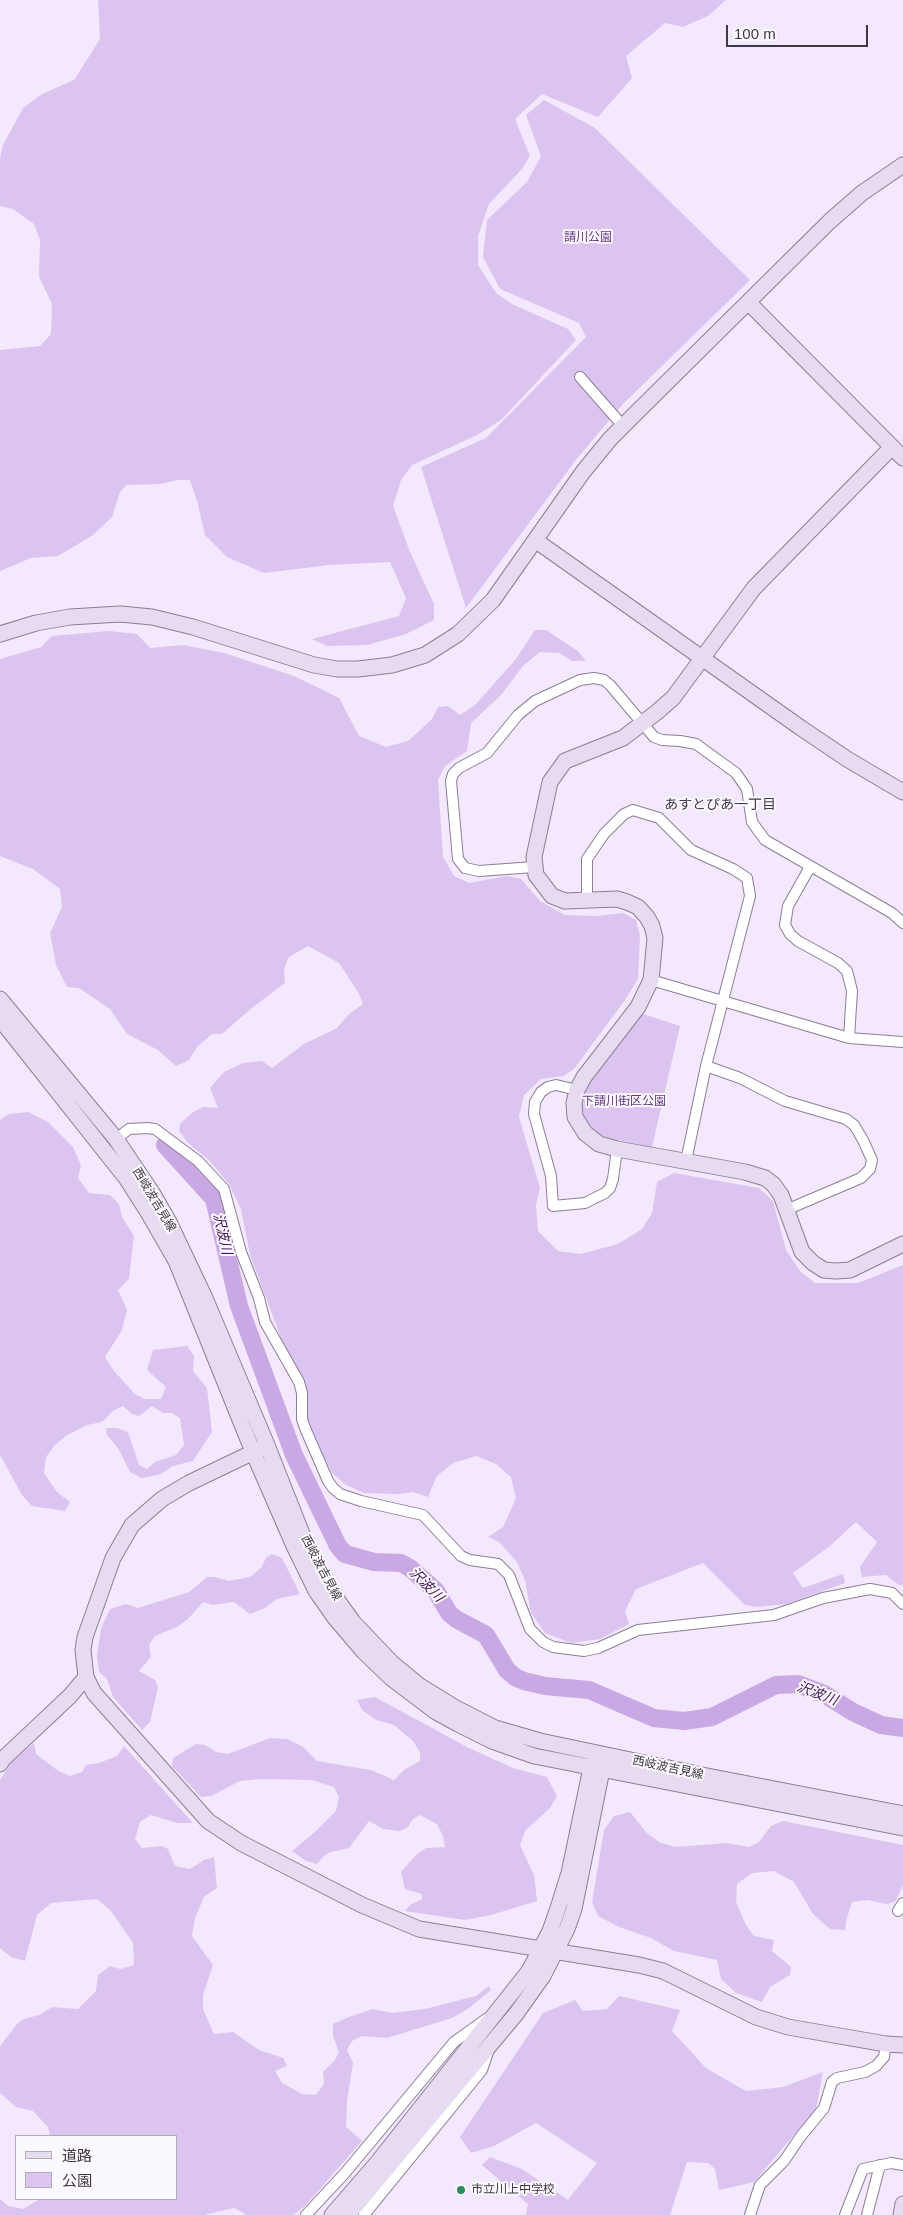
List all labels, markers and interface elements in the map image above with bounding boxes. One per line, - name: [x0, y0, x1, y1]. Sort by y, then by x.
- scale bar: [728, 15, 870, 47]
- text: 100 m: [734, 25, 776, 42]
- park label: 請川公園: [564, 231, 612, 245]
- district label: あすとぴあ一丁目: [664, 797, 776, 813]
- park label: 下請川街区公園: [582, 1095, 666, 1109]
- street label: 西岐波吉見線: [129, 1165, 179, 1235]
- water label: 沢波川: [209, 1212, 235, 1256]
- street label: 西岐波吉見線: [298, 1533, 344, 1603]
- water label: 沢波川: [405, 1564, 447, 1606]
- water label: 沢波川: [794, 1679, 840, 1709]
- street label: 西岐波吉見線: [631, 1753, 705, 1783]
- legend: [15, 2135, 178, 2200]
- text: 道路: [62, 2147, 92, 2164]
- text: 公園: [62, 2172, 92, 2189]
- place label: 市立川上中学校: [471, 2183, 555, 2197]
- marker: 市立川上中学校: [455, 2184, 467, 2196]

